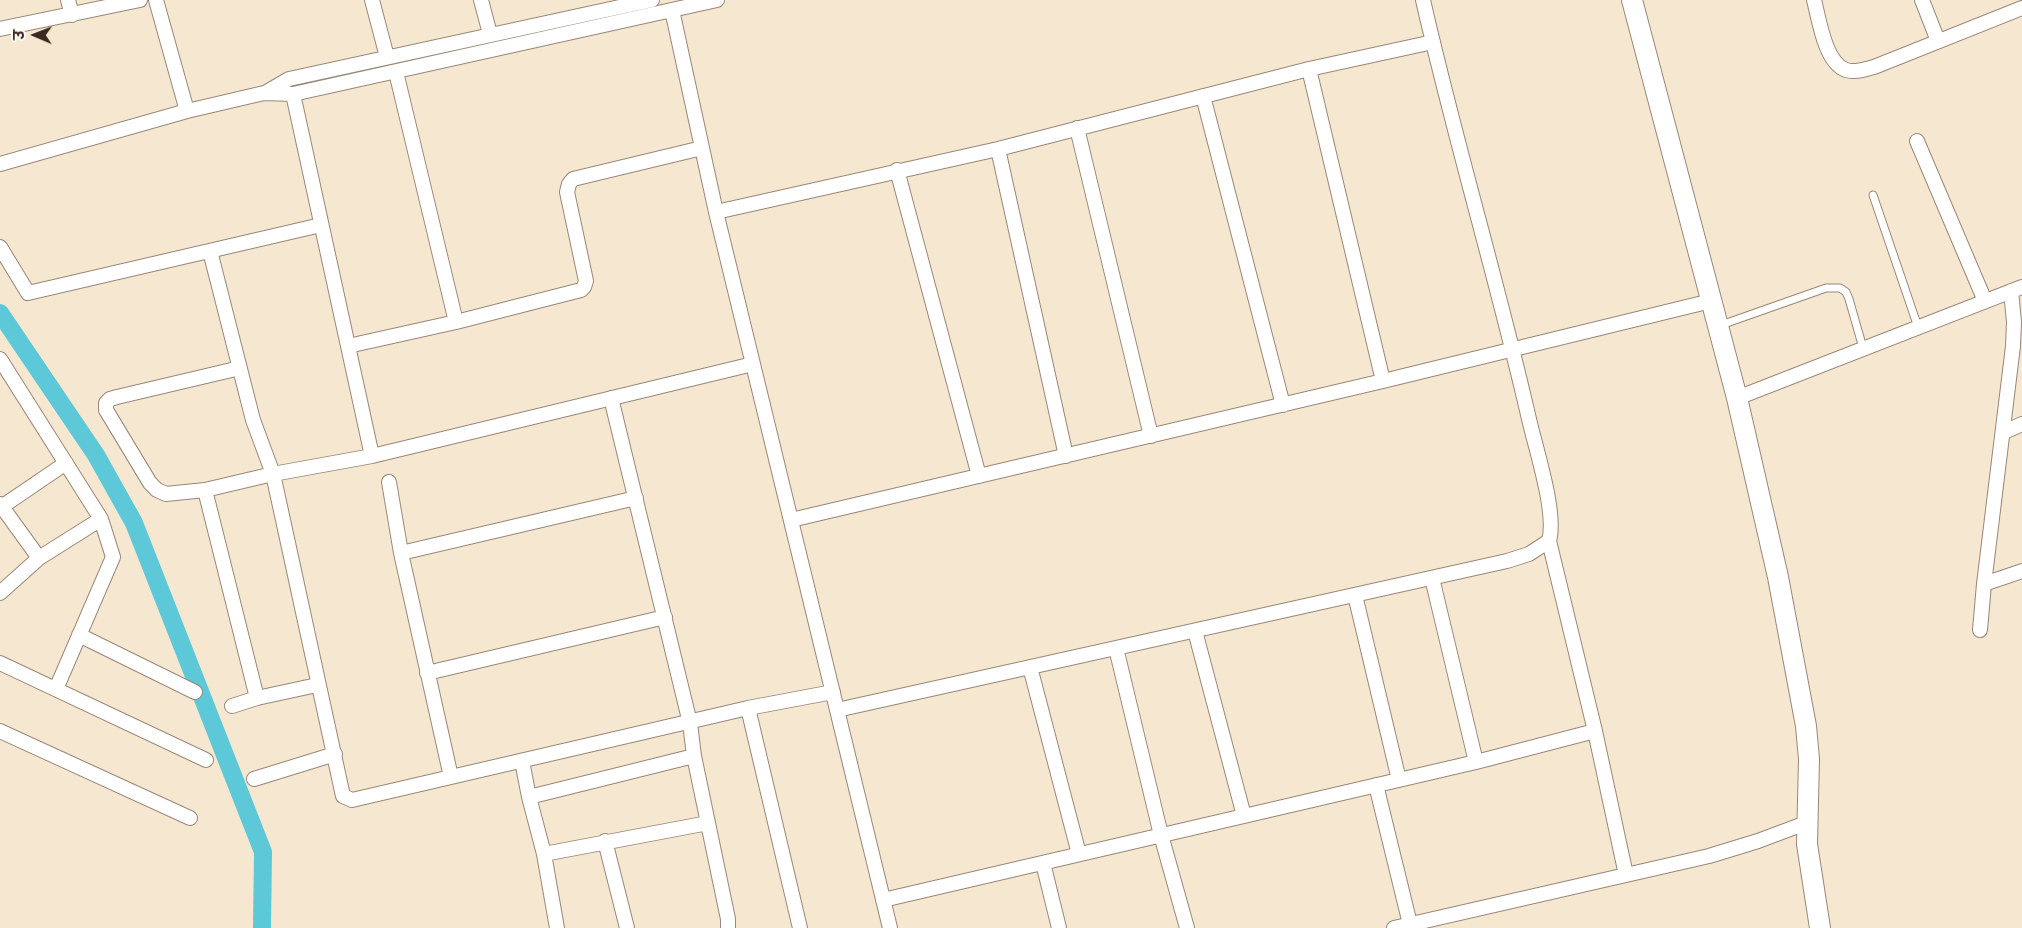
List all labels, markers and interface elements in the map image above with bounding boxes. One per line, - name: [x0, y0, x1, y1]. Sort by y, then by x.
- north arrow: [10, 10, 60, 60]
- text: उ: [7, 30, 32, 40]

